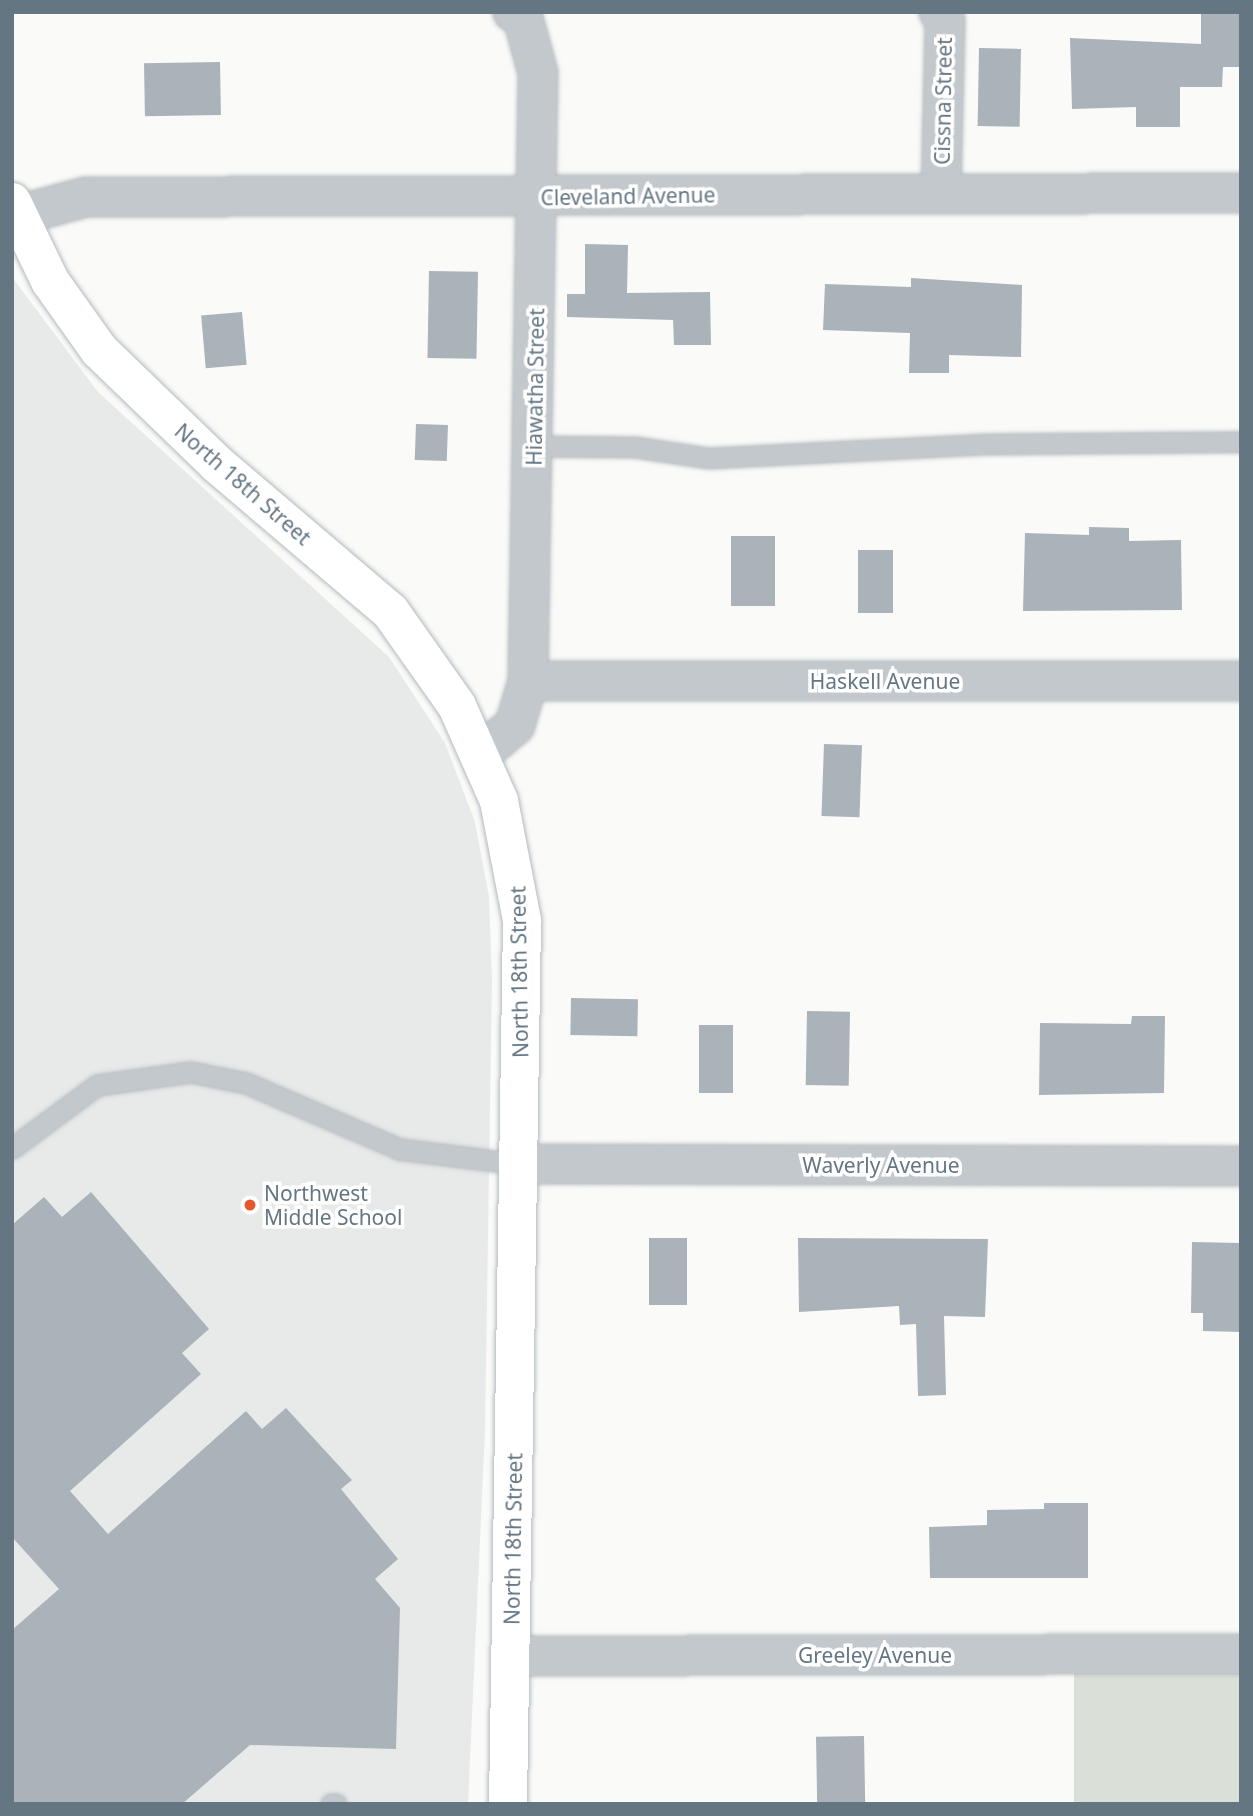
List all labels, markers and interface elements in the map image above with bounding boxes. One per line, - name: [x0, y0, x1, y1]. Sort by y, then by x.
- street label: Cissna Street: [929, 37, 957, 165]
- street label: Cleveland Avenue: [540, 182, 716, 210]
- street label: Hiawatha Street: [521, 308, 549, 466]
- street label: North 18th Street: [170, 418, 316, 550]
- street label: Haskell Avenue: [810, 668, 960, 694]
- street label: North 18th Street: [505, 886, 533, 1058]
- street label: Waverly Avenue: [802, 1152, 960, 1178]
- place label: Northwest Middle School: [264, 1180, 402, 1230]
- marker: Northwest Middle School: [242, 1197, 258, 1213]
- street label: North 18th Street: [499, 1453, 527, 1625]
- street label: Greeley Avenue: [798, 1642, 952, 1668]

